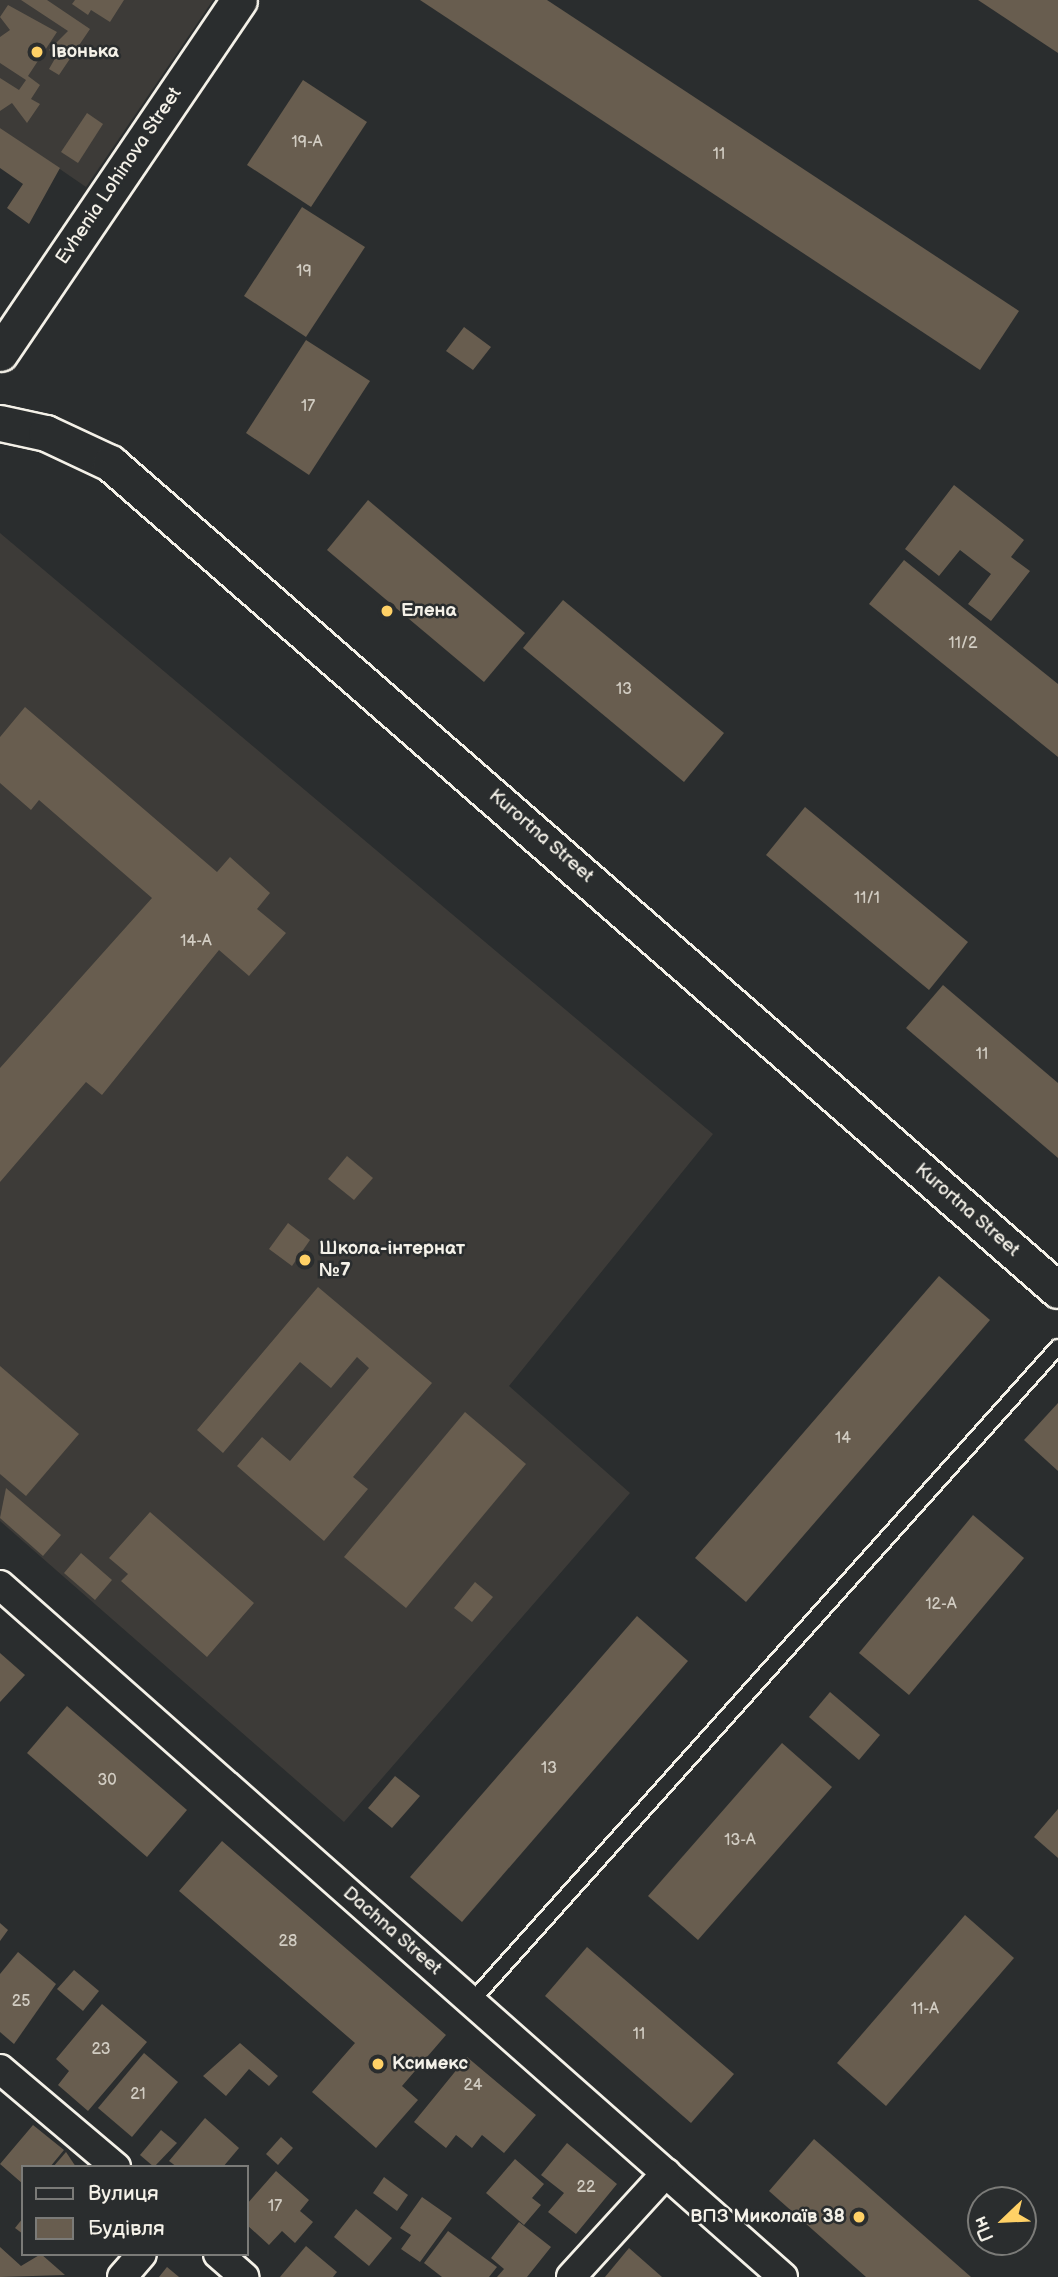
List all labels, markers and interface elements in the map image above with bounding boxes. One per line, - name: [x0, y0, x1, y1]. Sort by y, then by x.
- place label: Івонька: [51, 41, 119, 63]
- marker: Івонька: [29, 44, 45, 60]
- street label: Evhenia Lohinova Street: [51, 83, 187, 269]
- house number: 19-А: [292, 133, 322, 153]
- house number: 11: [713, 145, 725, 165]
- house number: 19: [296, 262, 312, 282]
- house number: 17: [301, 397, 315, 417]
- place label: Елена: [401, 600, 456, 622]
- marker: Елена: [379, 603, 395, 619]
- house number: 11/2: [948, 634, 978, 654]
- house number: 13: [616, 680, 632, 700]
- street label: Kurortna Street: [484, 784, 598, 888]
- house number: 11/1: [854, 889, 880, 909]
- house number: 14-А: [180, 932, 212, 952]
- house number: 11: [976, 1045, 988, 1065]
- street label: Kurortna Street: [910, 1158, 1024, 1262]
- place label: Школа-інтернат №7: [319, 1238, 465, 1282]
- marker: Школа-інтернат №7: [297, 1252, 313, 1268]
- house number: 14: [835, 1429, 851, 1449]
- house number: 12-А: [925, 1595, 957, 1615]
- house number: 13: [541, 1759, 557, 1779]
- house number: 30: [97, 1771, 117, 1791]
- house number: 13-А: [724, 1831, 756, 1851]
- street label: Dachna Street: [338, 1882, 446, 1980]
- house number: 28: [279, 1932, 297, 1952]
- house number: 25: [12, 1992, 30, 2012]
- house number: 11-А: [911, 2000, 939, 2020]
- house number: 11: [633, 2025, 645, 2045]
- house number: 23: [92, 2040, 110, 2060]
- place label: Ксимекс: [392, 2053, 468, 2075]
- marker: Ксимекс: [370, 2056, 386, 2072]
- house number: 24: [464, 2076, 482, 2096]
- house number: 21: [130, 2085, 146, 2105]
- legend: [21, 2165, 248, 2256]
- house number: 22: [577, 2178, 595, 2198]
- text: Вулиця: [88, 2181, 159, 2206]
- north arrow: [967, 2186, 1037, 2256]
- house number: 17: [268, 2197, 282, 2217]
- place label: ВПЗ Миколаїв 38: [690, 2206, 845, 2228]
- marker: ВПЗ Миколаїв 38: [851, 2209, 867, 2225]
- text: Пн: [969, 2212, 1000, 2245]
- text: Будівля: [88, 2216, 165, 2241]

